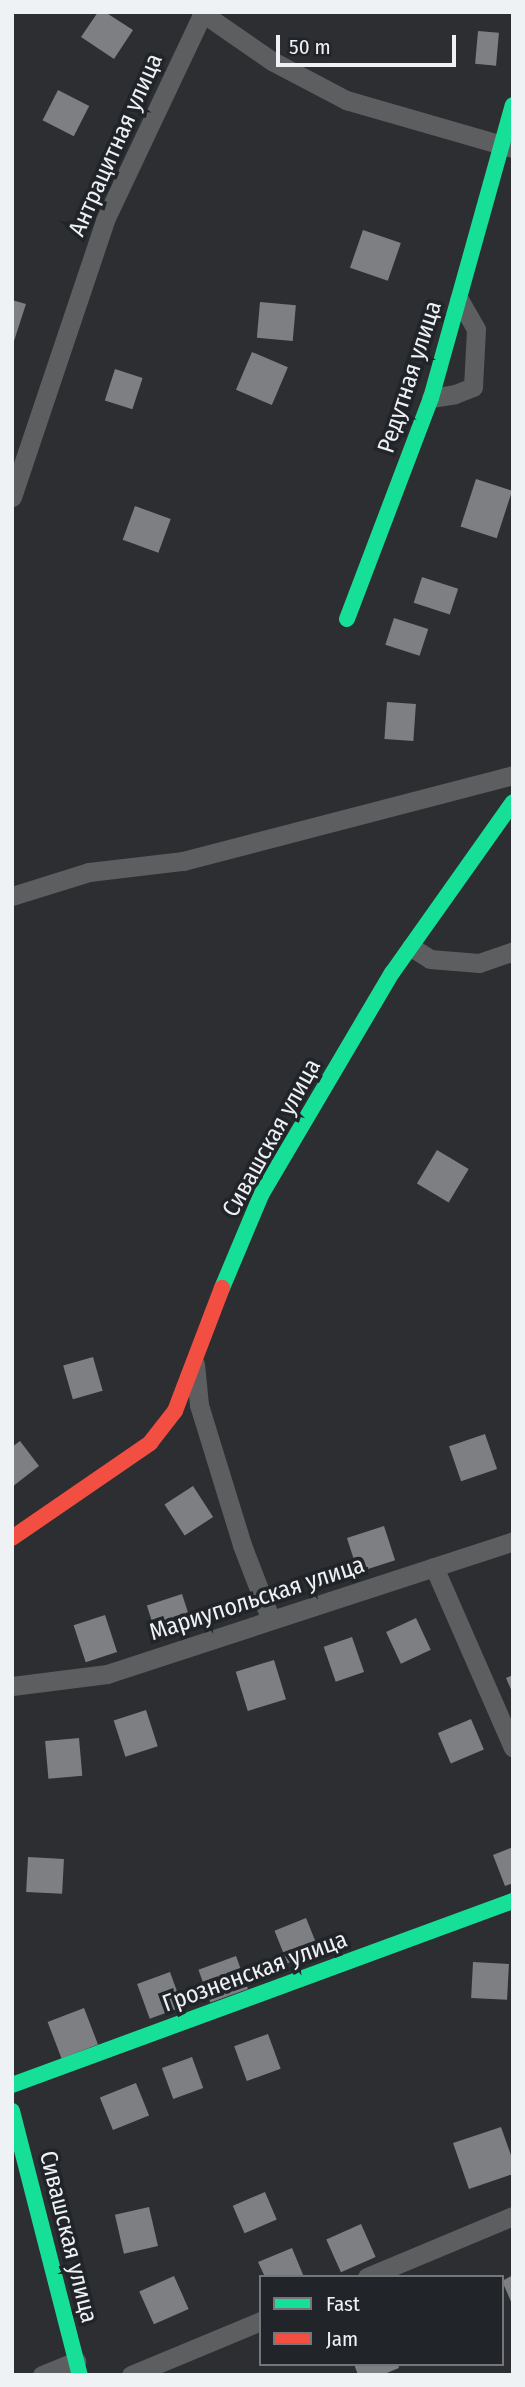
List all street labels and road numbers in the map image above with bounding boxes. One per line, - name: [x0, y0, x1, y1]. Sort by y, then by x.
- street label: Антрацитная улица: [63, 49, 169, 241]
- street label: Редутная улица: [372, 297, 448, 457]
- street label: Сивашская улица: [217, 1054, 327, 1222]
- street label: Мариупольская улица: [146, 1551, 368, 1647]
- street label: Грозненская улица: [159, 1925, 351, 2019]
- street label: Сивашская улица: [33, 2148, 103, 2326]

